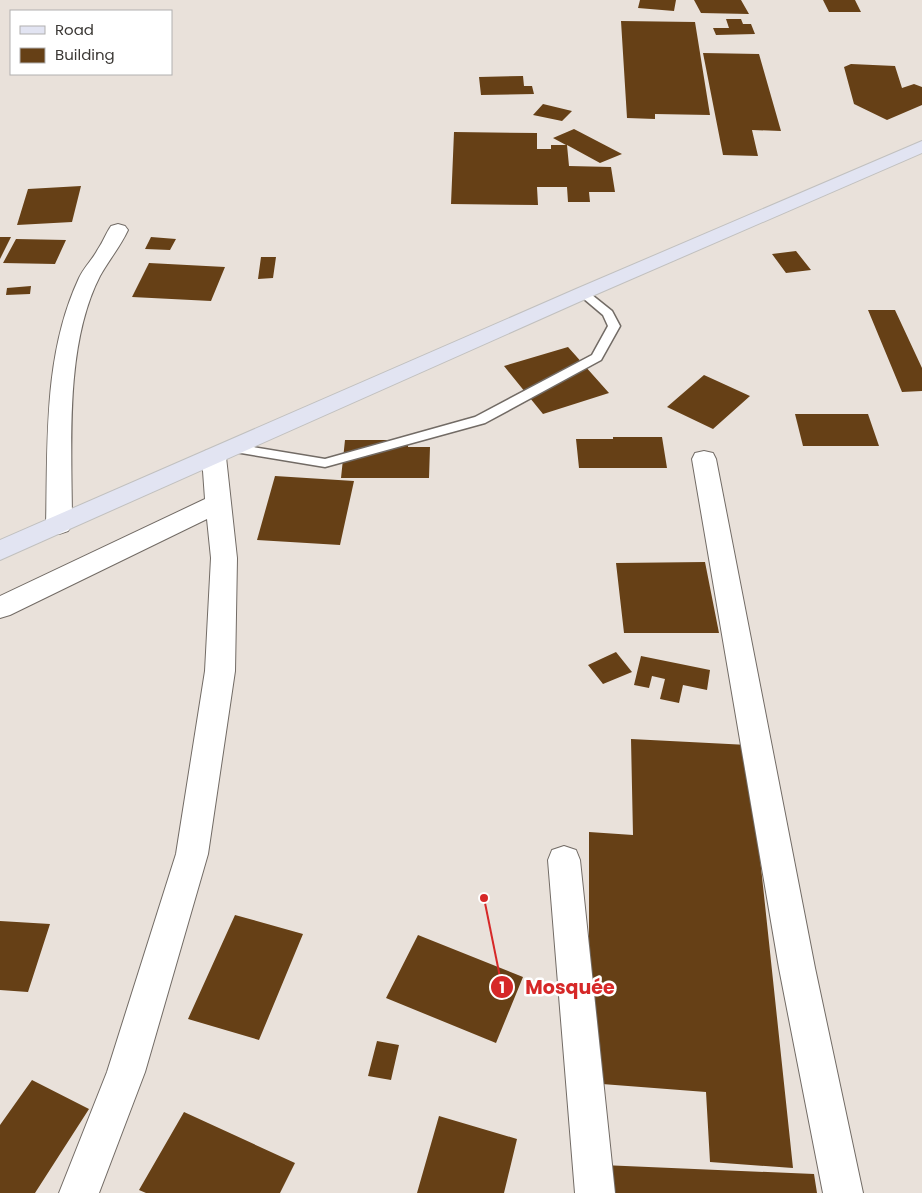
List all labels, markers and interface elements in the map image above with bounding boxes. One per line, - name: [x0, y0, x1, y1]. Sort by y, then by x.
- legend: [10, 10, 172, 75]
- text: Road: [55, 19, 94, 40]
- text: Building: [55, 44, 115, 65]
- callout: Mosquée: [490, 970, 624, 1004]
- text: Mosquée: [525, 974, 615, 1001]
- text: 1: [499, 977, 505, 998]

